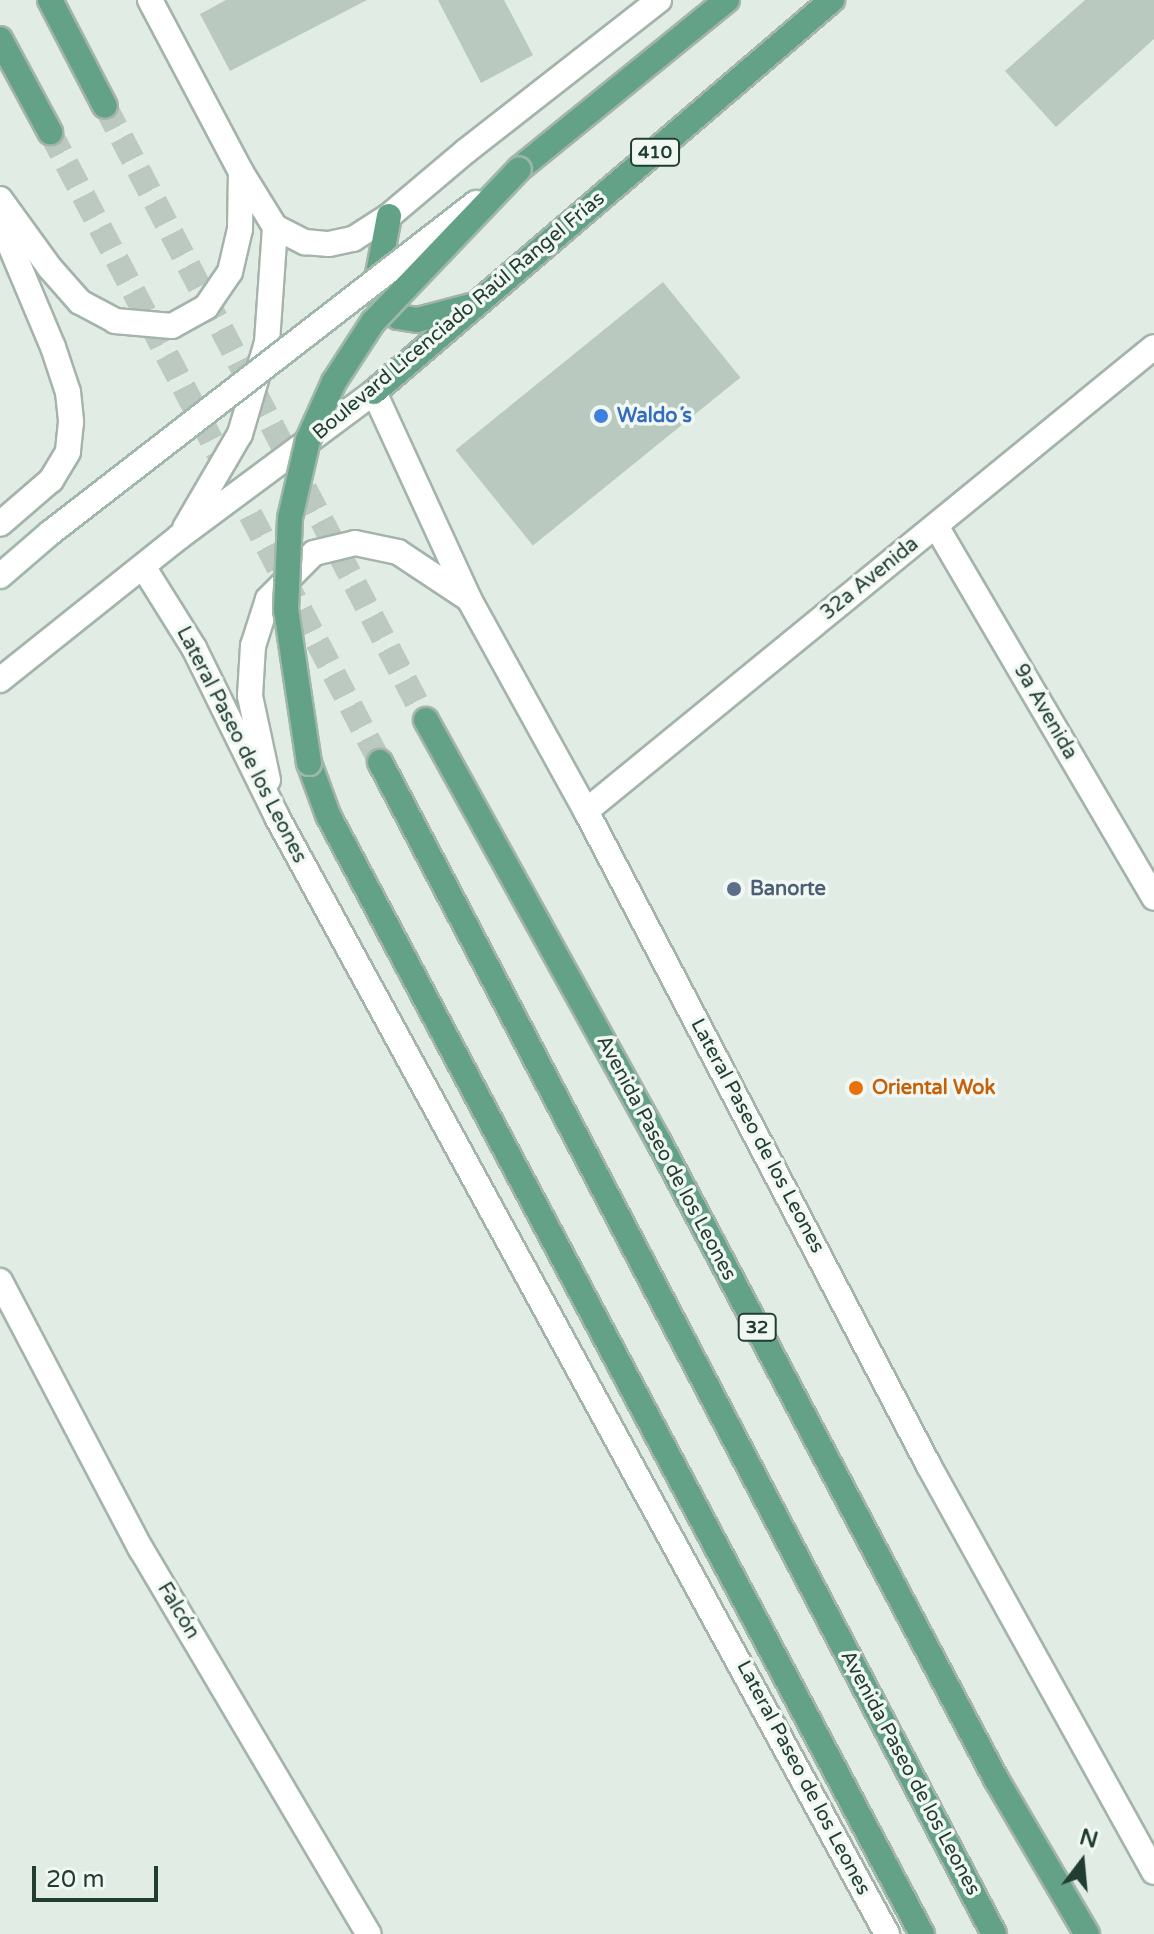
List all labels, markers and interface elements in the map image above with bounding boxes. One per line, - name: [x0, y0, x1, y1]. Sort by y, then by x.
- road number: 410: [629, 138, 681, 166]
- street label: Boulevard Licenciado Raúl Rangel Frías: [308, 187, 610, 445]
- place label: Waldo´s: [617, 404, 692, 428]
- marker: Waldo´s: [592, 407, 610, 425]
- street label: 32a Avenida: [816, 532, 924, 626]
- street label: Lateral Paseo de los Leones: [171, 623, 311, 867]
- street label: 9a Avenida: [1008, 660, 1082, 764]
- place label: Banorte: [750, 877, 826, 901]
- marker: Banorte: [725, 880, 743, 898]
- street label: Lateral Paseo de los Leones: [685, 1015, 829, 1257]
- street label: Avenida Paseo de los Leones: [591, 1031, 741, 1285]
- place label: Oriental Wok: [872, 1076, 995, 1100]
- marker: Oriental Wok: [847, 1079, 865, 1097]
- road number: 32: [737, 1313, 777, 1341]
- street label: Falcón: [152, 1578, 204, 1644]
- street label: Avenida Paseo de los Leones: [835, 1646, 985, 1900]
- street label: Lateral Paseo de los Leones: [731, 1657, 875, 1899]
- north arrow: [1042, 1822, 1122, 1902]
- text: N: [1077, 1824, 1101, 1854]
- scale bar: [36, 1850, 162, 1900]
- text: 20 m: [46, 1865, 104, 1894]

